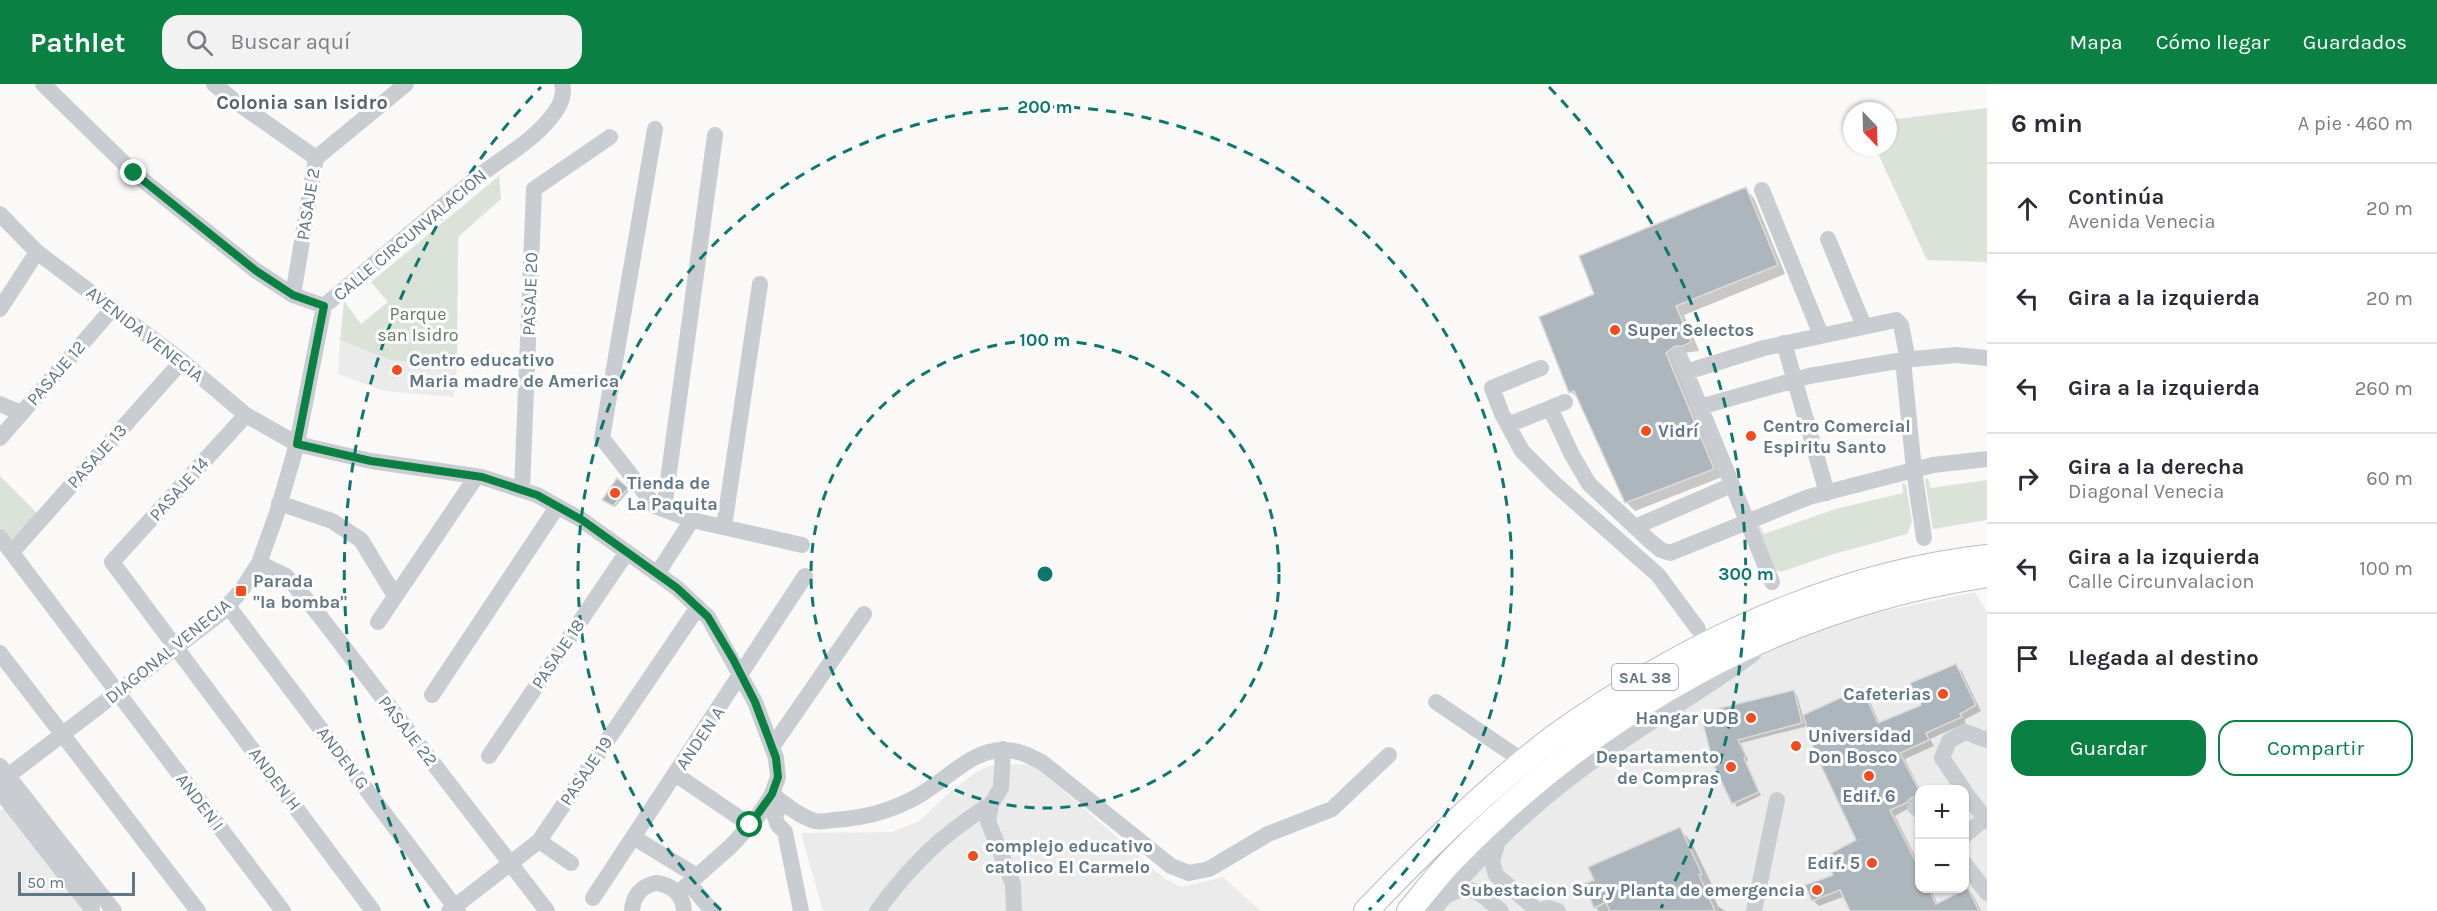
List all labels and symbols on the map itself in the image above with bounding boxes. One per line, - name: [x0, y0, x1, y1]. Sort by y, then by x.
- district label: Colonia san Isidro: [216, 91, 388, 114]
- text: 200 m: [1017, 96, 1073, 118]
- north arrow: [1843, 102, 1897, 156]
- route end: [120, 159, 146, 185]
- street label: CALLE CIRCUNVALACION: [329, 164, 491, 306]
- street label: PASAJE 2: [291, 166, 325, 242]
- street label: PASAJE 20: [518, 252, 542, 336]
- street label: AVENIDA VENECIA: [82, 281, 208, 387]
- park label: Parque san Isidro: [377, 303, 459, 346]
- place label: Super Selectos: [1627, 319, 1754, 341]
- marker: Super Selectos: [1608, 323, 1622, 337]
- text: 100 m: [1020, 329, 1070, 351]
- street label: PASAJE 12: [22, 336, 90, 410]
- place label: Centro educativo Maria madre de America: [409, 349, 619, 392]
- marker: Centro educativo Maria madre de America: [390, 363, 404, 377]
- place label: Centro Comercial Espiritu Santo: [1763, 415, 1911, 458]
- street label: PASAJE 13: [62, 419, 132, 493]
- place label: Vidrí: [1658, 420, 1700, 442]
- marker: Vidrí: [1639, 424, 1653, 438]
- marker: Centro Comercial Espiritu Santo: [1744, 429, 1758, 443]
- street label: PASAJE 14: [145, 452, 213, 526]
- place label: Tienda de La Paquita: [627, 472, 718, 515]
- marker: Tienda de La Paquita: [608, 486, 622, 500]
- text: 300 m: [1718, 563, 1774, 585]
- centre of rings: [1035, 564, 1055, 584]
- place label: Parada "la bomba": [253, 570, 347, 613]
- marker: Parada "la bomba": [234, 584, 248, 598]
- street label: DIAGONAL VENECIA: [101, 594, 235, 708]
- street label: PASAJE 18: [527, 615, 589, 693]
- road number: SAL 38: [1612, 664, 1678, 690]
- place label: Cafeterias: [1843, 683, 1931, 705]
- marker: Cafeterias: [1936, 687, 1950, 701]
- street label: PASAJE 22: [374, 691, 442, 771]
- street label: ANDEN A: [671, 702, 729, 774]
- place label: Hangar UDB: [1635, 707, 1739, 729]
- marker: Hangar UDB: [1744, 711, 1758, 725]
- street label: ANDEN G: [312, 722, 374, 794]
- place label: Universidad Don Bosco: [1808, 725, 1912, 768]
- street label: PASAJE 19: [555, 732, 617, 810]
- marker: Universidad Don Bosco: [1789, 739, 1803, 753]
- street label: ANDEN H: [244, 743, 306, 815]
- place label: Departamento de Compras: [1596, 746, 1719, 789]
- marker: Departamento de Compras: [1724, 760, 1738, 774]
- street label: ANDEN I: [171, 769, 229, 835]
- marker: Edif. 6: [1862, 769, 1876, 783]
- place label: Edif. 6: [1842, 785, 1896, 807]
- route start: [736, 811, 762, 837]
- place label: complejo educativo catolico El Carmelo: [985, 835, 1153, 878]
- marker: complejo educativo catolico El Carmelo: [966, 849, 980, 863]
- place label: Edif. 5: [1807, 852, 1860, 874]
- marker: Edif. 5: [1865, 856, 1879, 870]
- scale bar: [18, 869, 135, 896]
- place label: Subestacion Sur y Planta de emergencia: [1460, 879, 1805, 901]
- marker: Subestacion Sur y Planta de emergencia: [1810, 883, 1824, 897]

